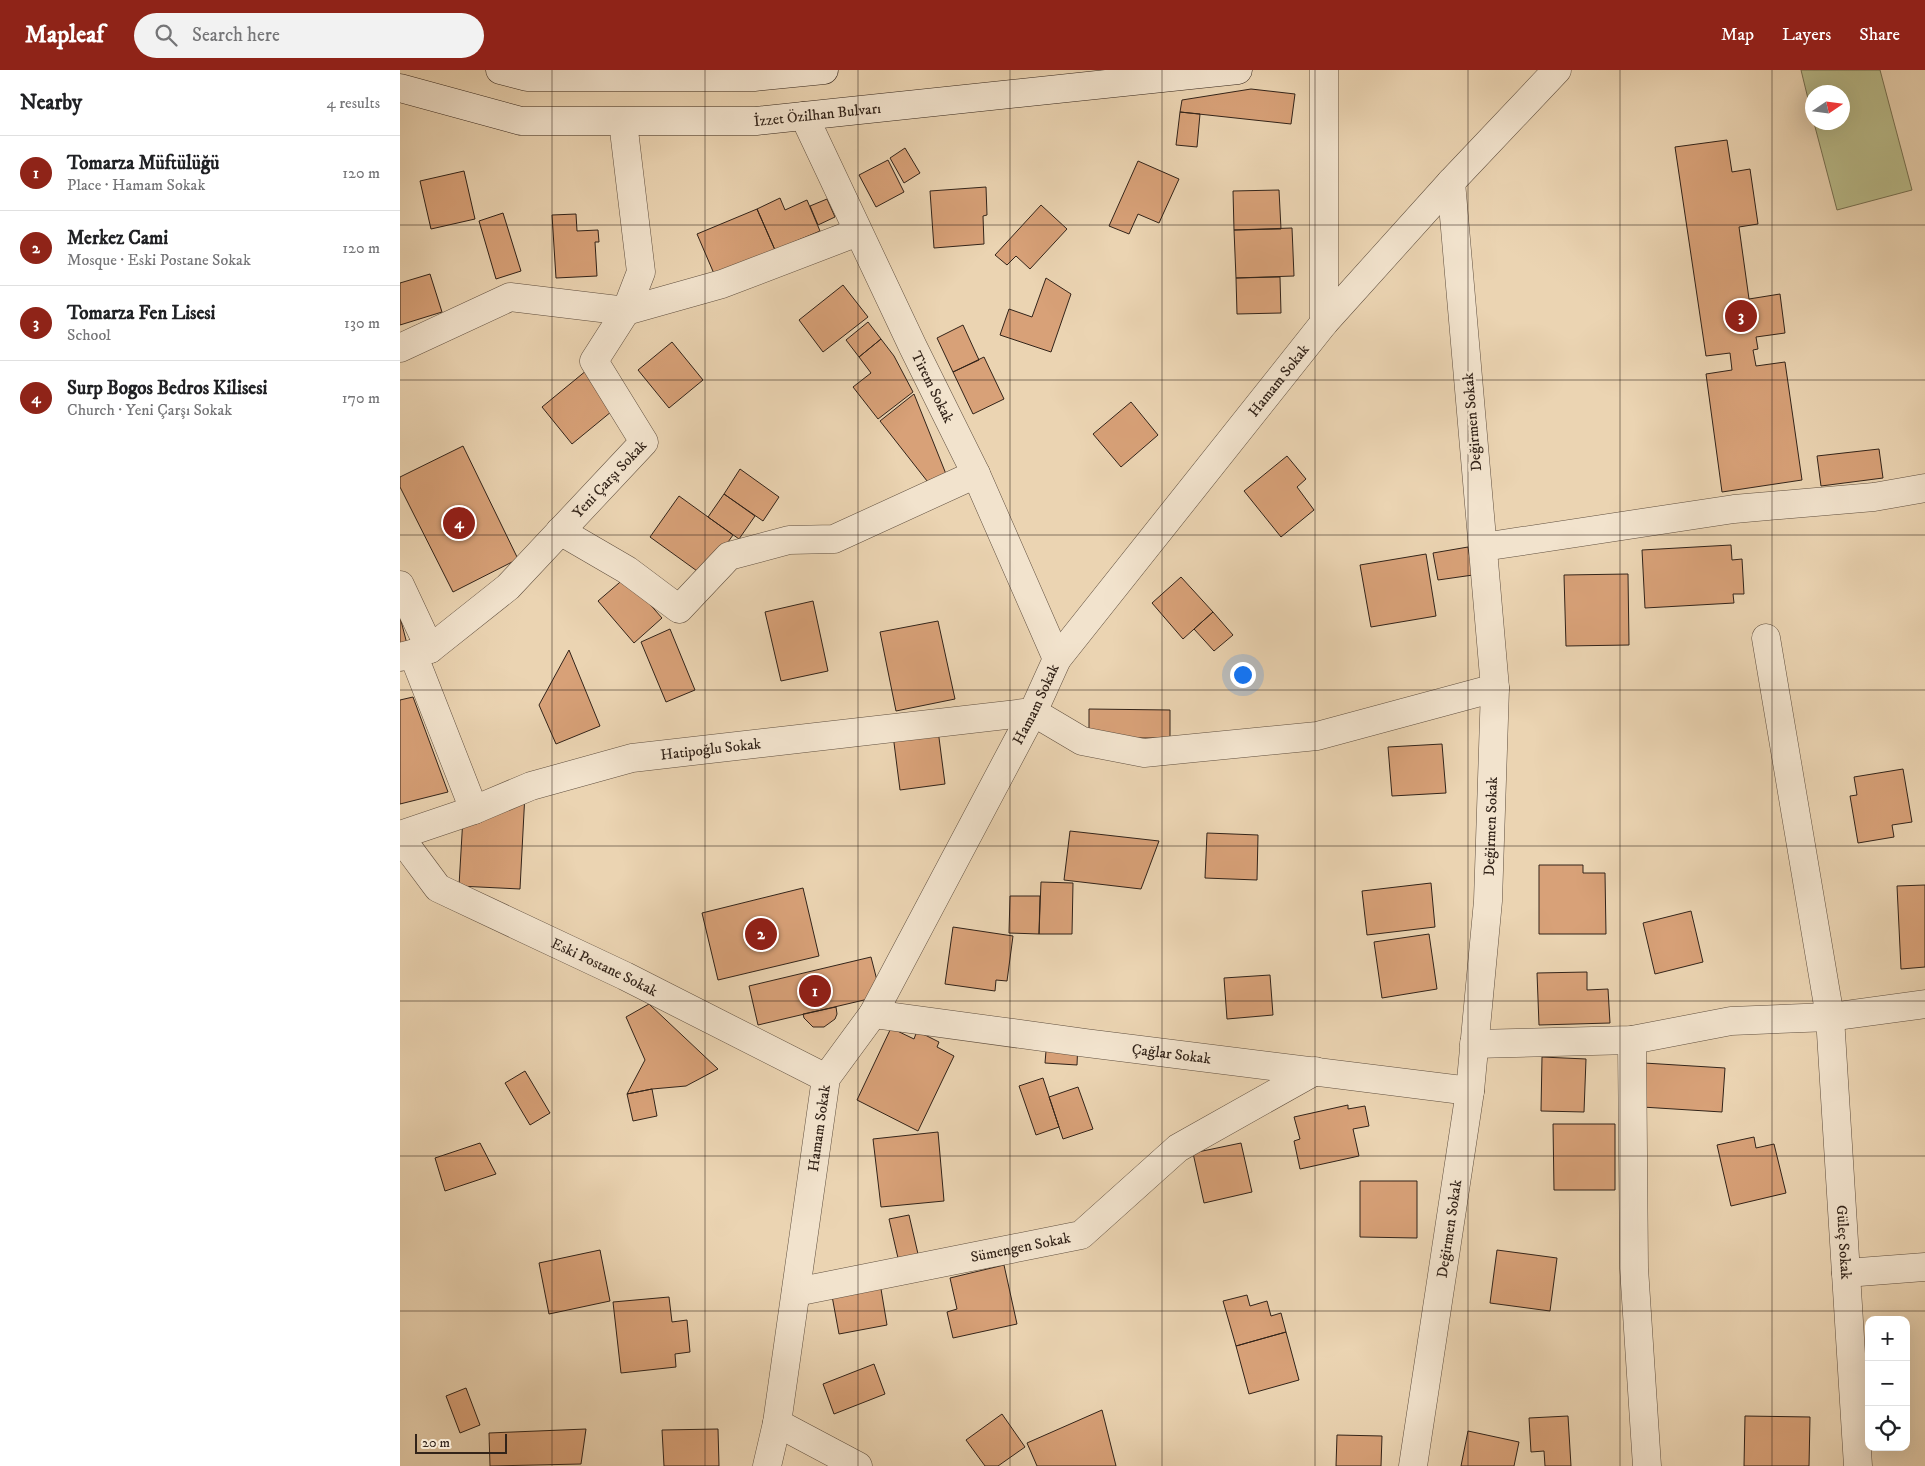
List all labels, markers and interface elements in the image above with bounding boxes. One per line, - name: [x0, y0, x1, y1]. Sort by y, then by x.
- search box: [134, 13, 484, 58]
- text: Mapleaf: [25, 20, 104, 50]
- icon: search: [152, 21, 180, 49]
- text: Search here: [192, 24, 280, 47]
- text: Map: [1721, 24, 1754, 46]
- text: Layers: [1782, 24, 1831, 46]
- text: Share: [1859, 24, 1900, 46]
- north arrow: [1805, 85, 1850, 130]
- text: Nearby: [20, 90, 82, 116]
- text: 4 results: [327, 93, 380, 113]
- street label: İzzet Özilhan Bulvarı: [753, 99, 882, 131]
- text: Tomarza Müftülüğü: [67, 152, 219, 175]
- text: 1: [33, 163, 39, 183]
- text: 120 m: [342, 163, 380, 183]
- text: Place · Hamam Sokak: [67, 175, 205, 195]
- text: Merkez Cami: [67, 227, 168, 250]
- text: 2: [32, 238, 40, 258]
- text: 120 m: [342, 238, 380, 258]
- text: Mosque · Eski Postane Sokak: [67, 250, 251, 270]
- pin: 3: [1725, 297, 1757, 335]
- text: Tomarza Fen Lisesi: [67, 302, 216, 325]
- text: 3: [33, 313, 39, 333]
- text: 130 m: [344, 313, 380, 333]
- text: School: [67, 325, 111, 345]
- street label: Hamam Sokak: [1244, 340, 1314, 421]
- street label: Tirem Sokak: [907, 348, 958, 427]
- street label: Değirmen Sokak: [1459, 371, 1486, 472]
- text: Surp Bogos Bedros Kilisesi: [67, 377, 267, 400]
- text: 4: [31, 388, 41, 408]
- text: 170 m: [342, 388, 380, 408]
- text: Church · Yeni Çarşı Sokak: [67, 400, 232, 420]
- street label: Yeni Çarşı Sokak: [569, 436, 651, 522]
- pin: 4: [443, 504, 475, 542]
- street label: Hamam Sokak: [1008, 660, 1064, 748]
- your location: [1230, 662, 1256, 688]
- street label: Hatipoğlu Sokak: [659, 734, 763, 765]
- street label: Değirmen Sokak: [1480, 776, 1502, 876]
- pin: 2: [745, 915, 777, 953]
- street label: Eski Postane Sokak: [548, 934, 661, 1001]
- pin: 1: [799, 972, 831, 1010]
- street label: Çağlar Sokak: [1131, 1040, 1213, 1069]
- street label: Hamam Sokak: [804, 1083, 835, 1173]
- street label: Değirmen Sokak: [1433, 1178, 1466, 1279]
- street label: Güleç Sokak: [1832, 1204, 1855, 1281]
- street label: Sümengen Sokak: [969, 1228, 1073, 1267]
- map controls: [1865, 1316, 1910, 1451]
- button: +: [1865, 1316, 1910, 1361]
- button: −: [1865, 1361, 1910, 1406]
- button: locate: [1865, 1406, 1910, 1451]
- scale bar: [415, 1431, 508, 1454]
- text: 20 m: [422, 1434, 450, 1452]

